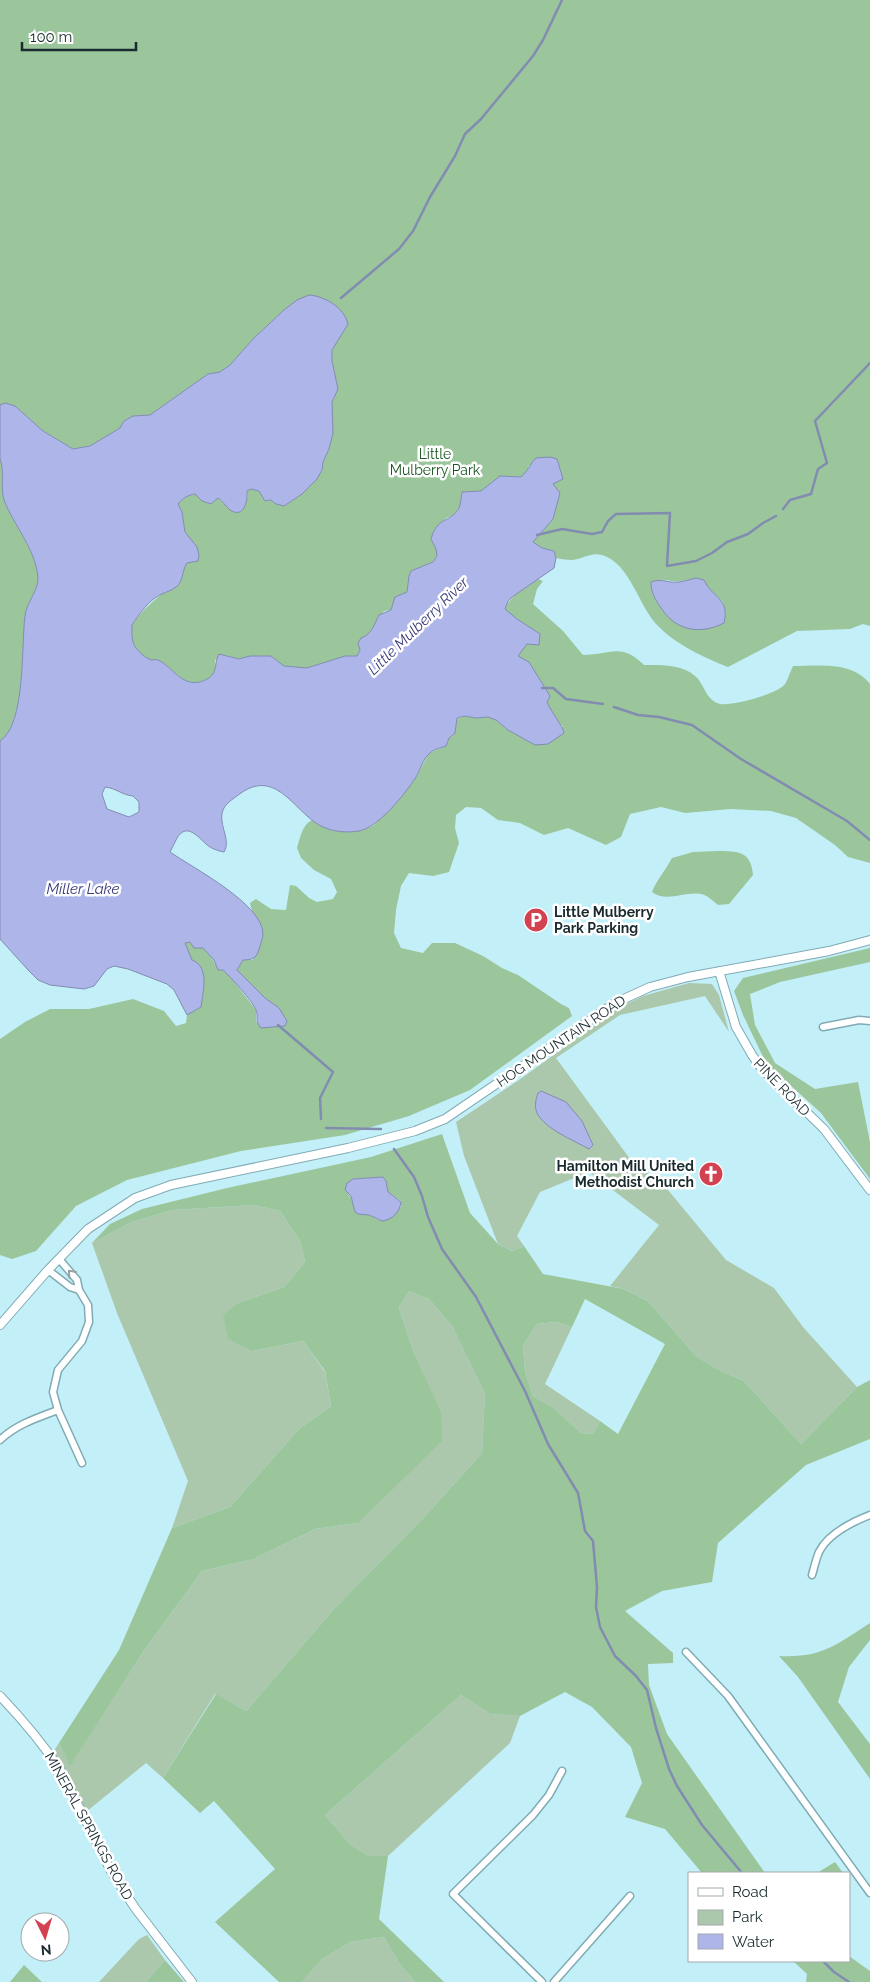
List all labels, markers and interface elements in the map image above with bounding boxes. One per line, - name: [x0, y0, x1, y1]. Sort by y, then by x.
- scale bar: [22, 20, 136, 52]
- text: 100 m: [30, 28, 72, 46]
- park label: Little Mulberry Park: [390, 446, 481, 478]
- water label: Little Mulberry River: [364, 573, 473, 679]
- water label: Miller Lake: [46, 880, 120, 898]
- place label: Little Mulberry Park Parking: [554, 904, 654, 936]
- parking icon: Little Mulberry Park Parking: [523, 907, 549, 933]
- street label: HOG MOUNTAIN ROAD: [493, 992, 629, 1090]
- street label: PINE ROAD: [751, 1055, 813, 1119]
- place label: Hamilton Mill United Methodist Church: [556, 1158, 694, 1190]
- church icon: Hamilton Mill United Methodist Church: [698, 1161, 724, 1187]
- one-way arrow: [68, 1270, 77, 1279]
- street label: MINERAL SPRINGS ROAD: [42, 1749, 136, 1903]
- legend: [688, 1872, 850, 1962]
- text: Road: [732, 1883, 768, 1901]
- text: Park: [732, 1908, 763, 1926]
- north arrow: [20, 1912, 70, 1962]
- text: Water: [732, 1933, 775, 1951]
- text: N: [40, 1942, 52, 1958]

